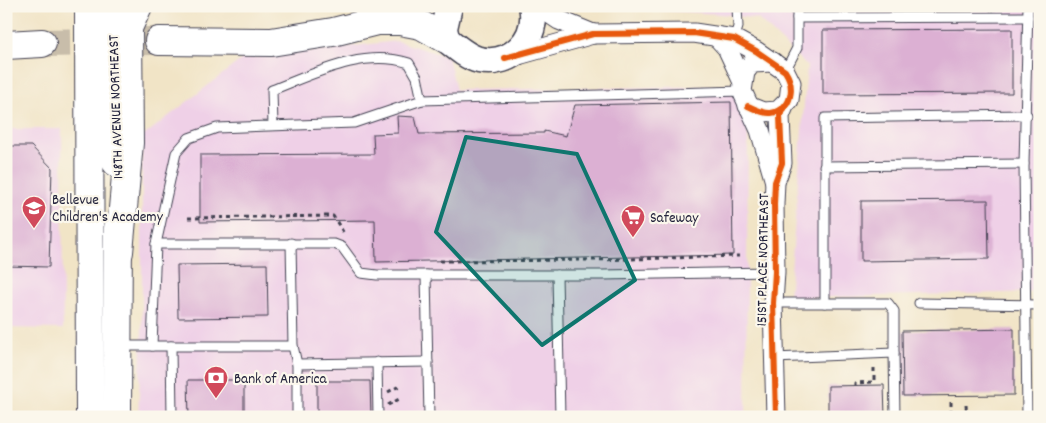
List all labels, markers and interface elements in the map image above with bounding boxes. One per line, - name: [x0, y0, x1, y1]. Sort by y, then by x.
- street label: 148TH AVENUE NORTHEAST: [103, 34, 131, 179]
- place label: Bellevue Children's Academy: [52, 190, 164, 229]
- street label: 151ST PLACE NORTHEAST: [752, 193, 776, 327]
- school or university icon: Bellevue Children's Academy: [21, 195, 47, 229]
- supermarket icon: Safeway: [620, 204, 646, 238]
- place label: Safeway: [650, 208, 699, 230]
- bank icon: Bank of America: [203, 365, 229, 399]
- place label: Bank of America: [234, 369, 327, 391]

